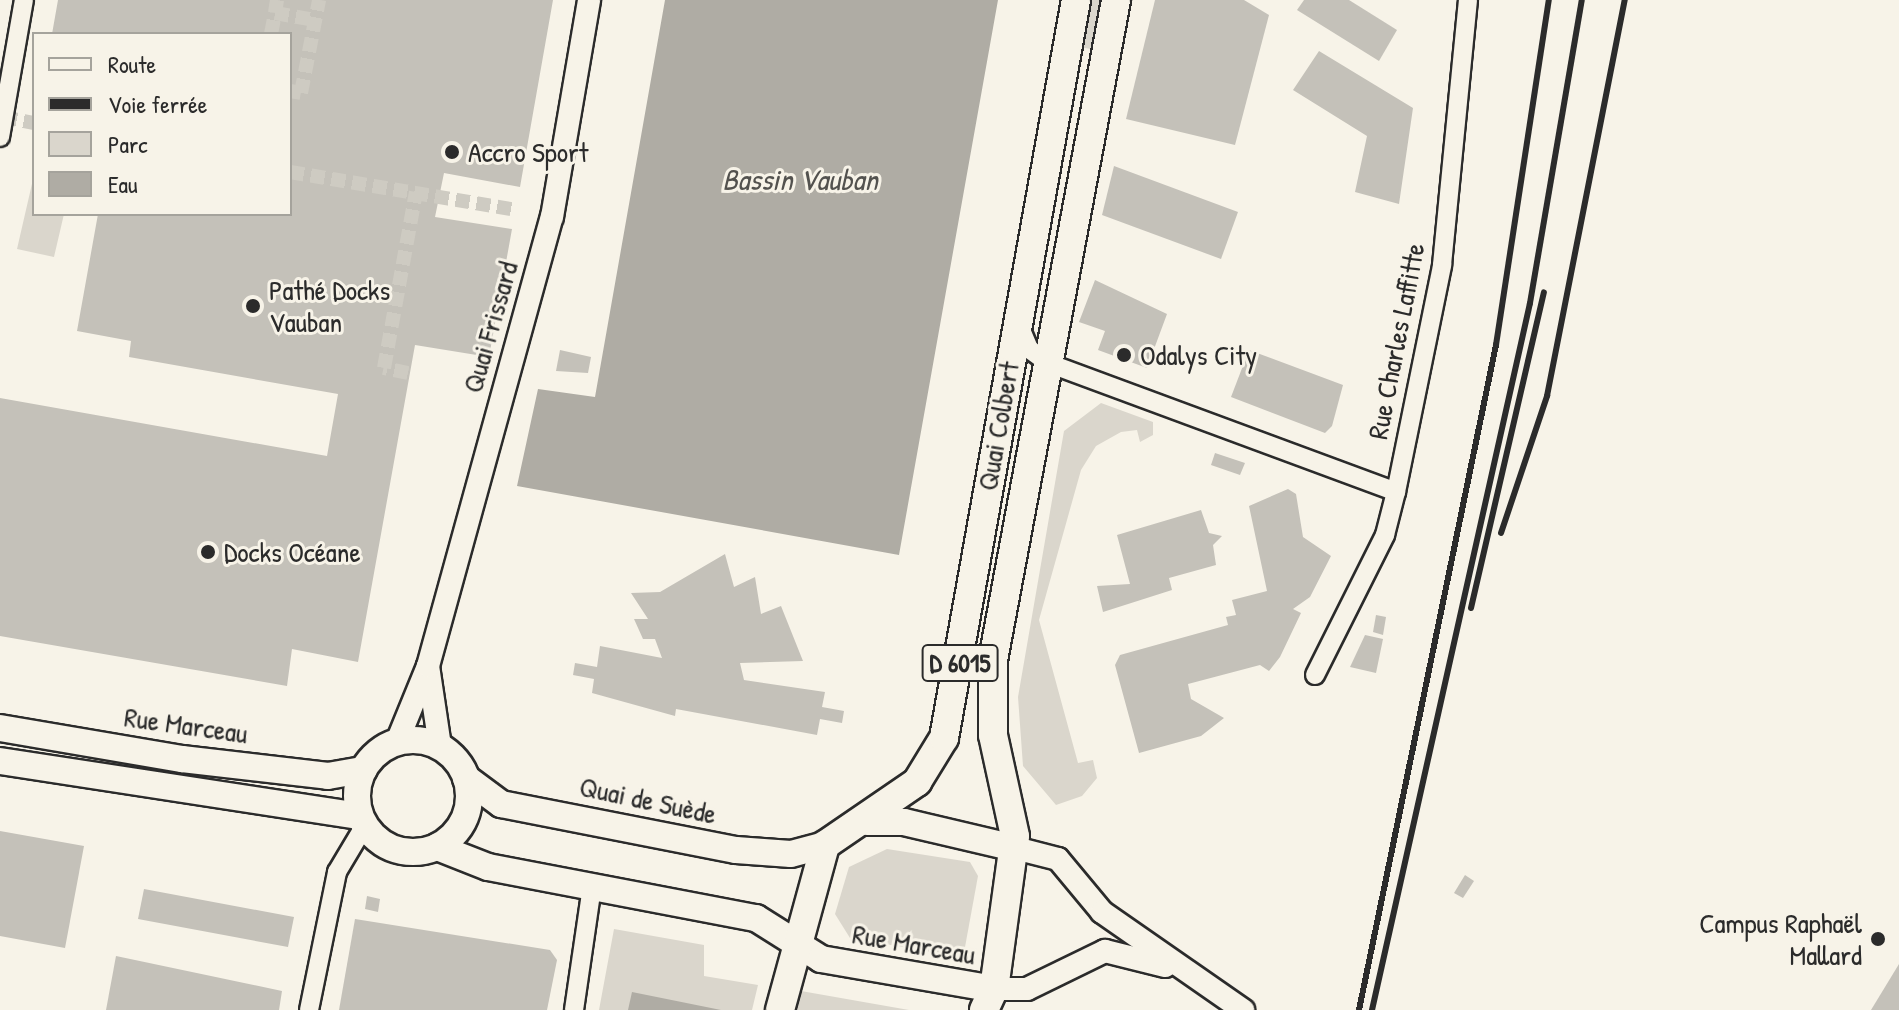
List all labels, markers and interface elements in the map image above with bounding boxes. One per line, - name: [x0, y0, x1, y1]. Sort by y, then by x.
- legend: [32, 32, 292, 216]
- text: Route: [108, 48, 156, 80]
- text: Voie ferrée: [108, 88, 207, 120]
- text: Parc: [108, 128, 148, 160]
- place label: Accro Sport: [468, 135, 588, 169]
- marker: Accro Sport: [443, 143, 461, 161]
- water label: Bassin Vauban: [722, 161, 878, 197]
- text: Eau: [108, 168, 138, 200]
- street label: Rue Charles Laffitte: [1361, 240, 1431, 442]
- street label: Quai Frissard: [455, 257, 525, 397]
- place label: Pathé Docks Vauban: [269, 273, 390, 339]
- marker: Pathé Docks Vauban: [244, 297, 262, 315]
- place label: Odalys City: [1140, 338, 1257, 372]
- marker: Odalys City: [1115, 346, 1133, 364]
- street label: Quai Colbert: [970, 359, 1026, 493]
- place label: Docks Océane: [224, 535, 361, 569]
- marker: Docks Océane: [199, 543, 217, 561]
- road number: D 6015: [920, 641, 1000, 685]
- street label: Rue Marceau: [122, 700, 250, 750]
- street label: Quai de Suède: [577, 769, 719, 831]
- place label: Campus Raphaël Mallard: [1699, 906, 1862, 972]
- street label: Rue Marceau: [850, 917, 978, 971]
- marker: Campus Raphaël Mallard: [1869, 930, 1887, 948]

